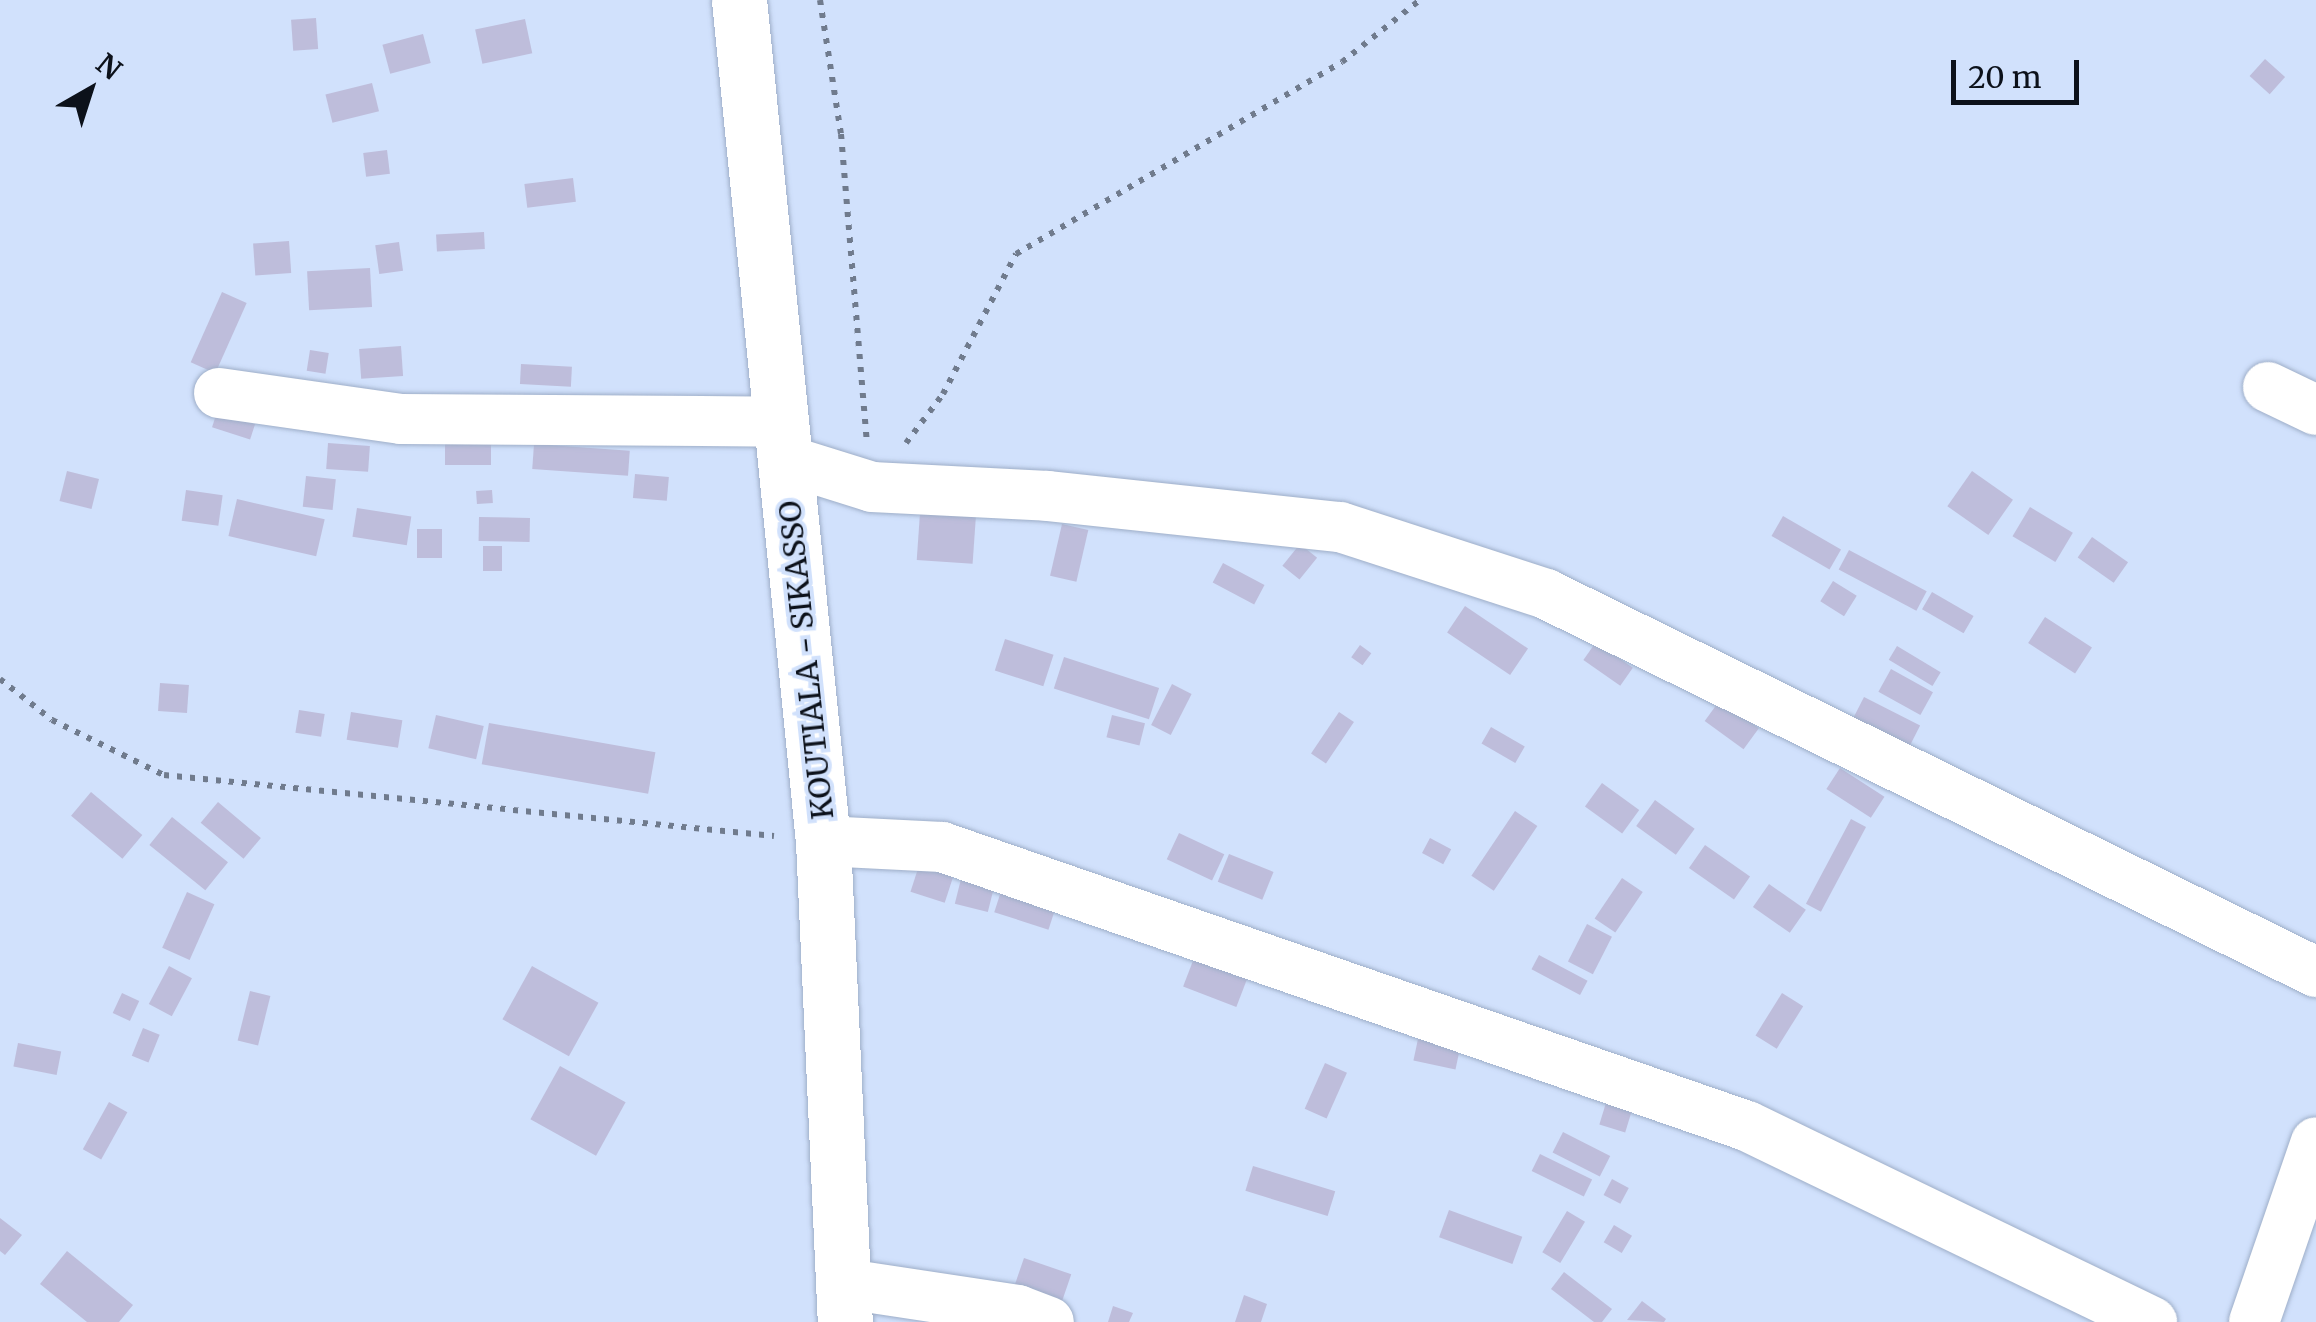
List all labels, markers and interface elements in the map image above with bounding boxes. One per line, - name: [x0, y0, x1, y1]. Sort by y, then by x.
- north arrow: [40, 40, 140, 140]
- scale bar: [1956, 40, 2084, 102]
- text: N: [89, 46, 129, 88]
- text: 20 m: [1968, 58, 2041, 96]
- street label: KOUTIALA - SIKASSO: [771, 499, 841, 821]

